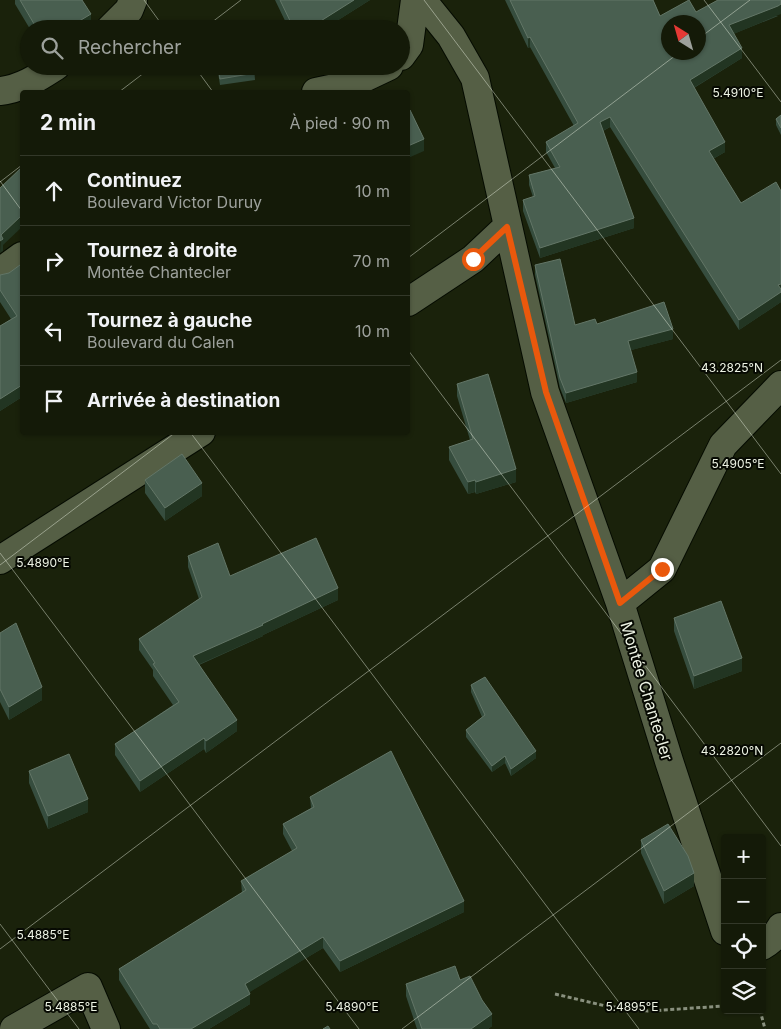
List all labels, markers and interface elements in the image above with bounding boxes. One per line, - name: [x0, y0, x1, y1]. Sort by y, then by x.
- north arrow: [661, 15, 706, 60]
- search box: [20, 20, 410, 75]
- icon: search: [38, 34, 66, 62]
- text: Rechercher: [78, 36, 181, 59]
- text: 5.4910°E: [713, 85, 763, 100]
- text: 2 min: [40, 110, 96, 135]
- text: À pied · 90 m: [290, 113, 390, 133]
- text: Continuez: [87, 169, 182, 192]
- icon: ahead: [40, 177, 68, 205]
- text: 10 m: [355, 181, 390, 201]
- text: Boulevard Victor Duruy: [87, 192, 262, 212]
- text: Tournez à droite: [87, 239, 237, 262]
- icon: right: [40, 247, 68, 275]
- route start: [462, 248, 485, 271]
- text: 70 m: [353, 251, 390, 271]
- text: Montée Chantecler: [87, 262, 231, 282]
- text: Tournez à gauche: [87, 309, 252, 332]
- icon: left: [40, 317, 68, 345]
- text: 10 m: [355, 321, 390, 341]
- text: Boulevard du Calen: [87, 332, 234, 352]
- text: 43.2825°N: [701, 360, 763, 375]
- icon: arrive: [40, 387, 68, 415]
- text: Arrivée à destination: [87, 389, 280, 412]
- text: 5.4905°E: [711, 456, 765, 471]
- text: 5.4890°E: [16, 555, 70, 570]
- route end: [651, 558, 674, 581]
- street label: Montée Chantecler: [616, 619, 678, 763]
- text: 43.2820°N: [701, 743, 763, 758]
- map controls: [721, 834, 766, 1014]
- button: +: [721, 834, 766, 879]
- button: −: [721, 879, 766, 924]
- button: locate: [721, 924, 766, 969]
- text: 5.4885°E: [16, 927, 70, 942]
- button: layers: [721, 969, 766, 1014]
- text: 5.4885°E: [44, 999, 98, 1014]
- text: 5.4890°E: [325, 999, 379, 1014]
- text: 5.4895°E: [605, 999, 659, 1014]

